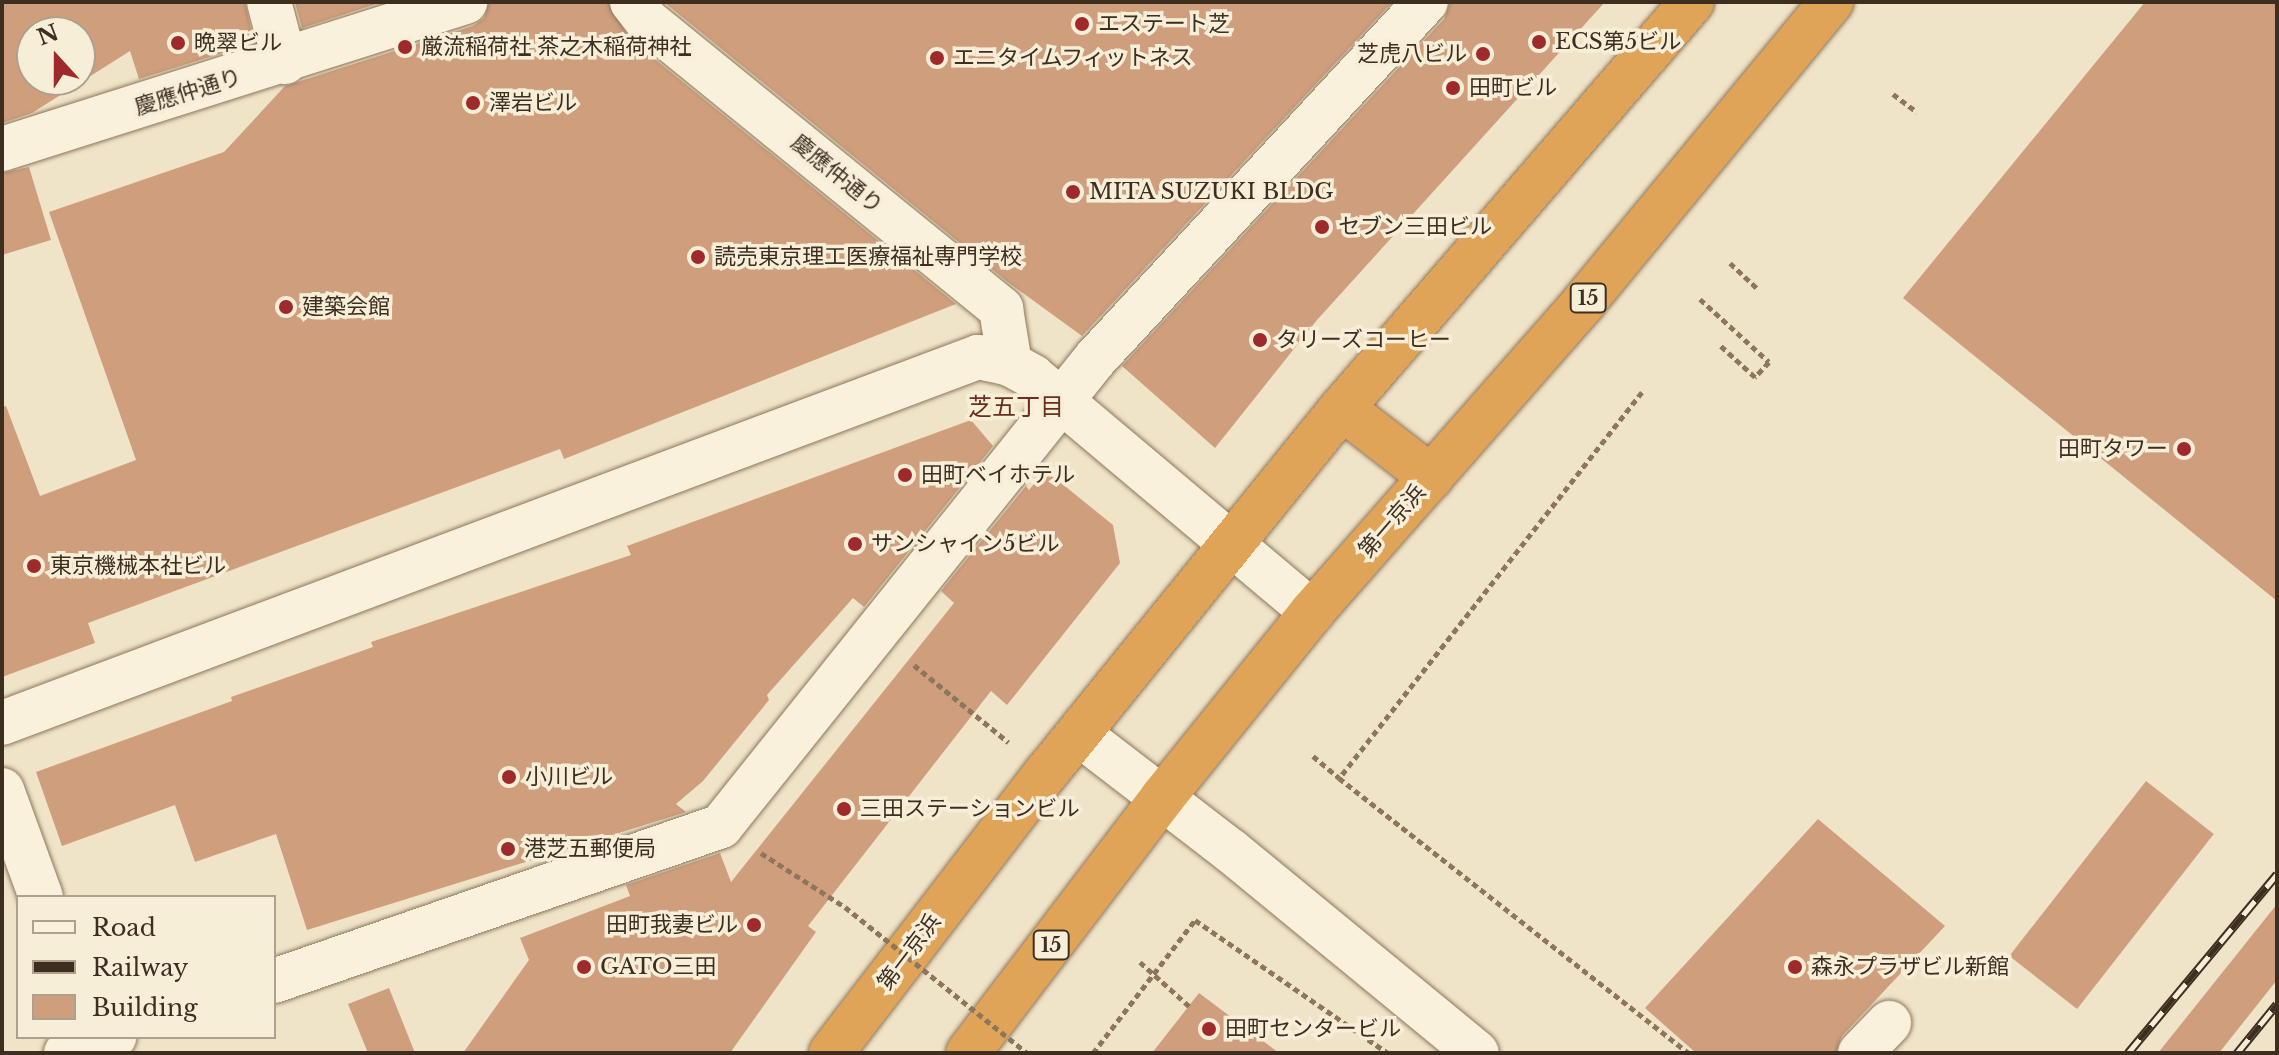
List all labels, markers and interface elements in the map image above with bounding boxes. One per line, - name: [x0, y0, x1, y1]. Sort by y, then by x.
- place label: エステート芝: [1098, 11, 1230, 37]
- marker: エステート芝: [1073, 15, 1091, 33]
- north arrow: [16, 16, 96, 96]
- text: N: [33, 19, 62, 51]
- place label: ECS第5ビル: [1555, 29, 1681, 55]
- place label: 晩翠ビル: [194, 30, 282, 56]
- marker: ECS第5ビル: [1530, 33, 1548, 51]
- marker: 晩翠ビル: [169, 34, 187, 52]
- place label: 厳流稲荷社 茶之木稲荷神社: [421, 34, 691, 60]
- marker: 厳流稲荷社 茶之木稲荷神社: [396, 38, 414, 56]
- place label: 芝虎八ビル: [1357, 41, 1467, 67]
- place label: エニタイムフィットネス: [953, 45, 1195, 71]
- marker: 芝虎八ビル: [1474, 45, 1492, 63]
- marker: エニタイムフィットネス: [928, 49, 946, 67]
- street label: 慶應仲通り: [132, 63, 244, 121]
- place label: 田町ビル: [1469, 75, 1557, 101]
- marker: 田町ビル: [1444, 79, 1462, 97]
- place label: 澤岩ビル: [489, 90, 577, 116]
- marker: 澤岩ビル: [464, 94, 482, 112]
- street label: 慶應仲通り: [786, 129, 888, 219]
- place label: MITA SUZUKI BLDG: [1089, 179, 1334, 205]
- marker: MITA SUZUKI BLDG: [1064, 183, 1082, 201]
- place label: セブン三田ビル: [1338, 214, 1492, 240]
- marker: セブン三田ビル: [1313, 218, 1331, 236]
- place label: 読売東京理工医療福祉専門学校: [714, 244, 1022, 270]
- marker: 読売東京理工医療福祉専門学校: [689, 248, 707, 266]
- road number: 15: [1568, 282, 1608, 314]
- place label: 建築会館: [302, 294, 390, 320]
- marker: 建築会館: [277, 298, 295, 316]
- place label: タリーズコーヒー: [1276, 327, 1452, 353]
- marker: タリーズコーヒー: [1251, 331, 1269, 349]
- district label: 芝五丁目: [968, 393, 1064, 421]
- place label: 田町タワー: [2058, 436, 2168, 462]
- marker: 田町タワー: [2175, 440, 2193, 458]
- place label: 田町ベイホテル: [921, 462, 1075, 488]
- marker: 田町ベイホテル: [896, 466, 914, 484]
- street label: 第一京浜: [1353, 479, 1431, 563]
- place label: サンシャイン5ビル: [871, 531, 1059, 557]
- marker: サンシャイン5ビル: [846, 535, 864, 553]
- place label: 東京機械本社ビル: [50, 553, 226, 579]
- marker: 東京機械本社ビル: [25, 557, 43, 575]
- place label: 小川ビル: [525, 764, 613, 790]
- marker: 小川ビル: [500, 768, 518, 786]
- place label: 三田ステーションビル: [860, 796, 1080, 822]
- marker: 三田ステーションビル: [835, 800, 853, 818]
- place label: 港芝五郵便局: [524, 836, 656, 862]
- marker: 港芝五郵便局: [499, 840, 517, 858]
- legend: [16, 895, 276, 1039]
- street label: 第一京浜: [872, 909, 946, 995]
- place label: 田町我妻ビル: [606, 912, 738, 938]
- text: Road: [92, 913, 156, 942]
- marker: 田町我妻ビル: [745, 916, 763, 934]
- road number: 15: [1031, 929, 1071, 961]
- text: Railway: [92, 953, 188, 982]
- place label: GATO三田: [600, 954, 717, 980]
- place label: 森永プラザビル新館: [1811, 954, 2009, 980]
- marker: GATO三田: [575, 958, 593, 976]
- marker: 森永プラザビル新館: [1786, 958, 1804, 976]
- text: Building: [92, 993, 198, 1022]
- place label: 田町センタービル: [1225, 1016, 1401, 1042]
- marker: 田町センタービル: [1200, 1020, 1218, 1038]

